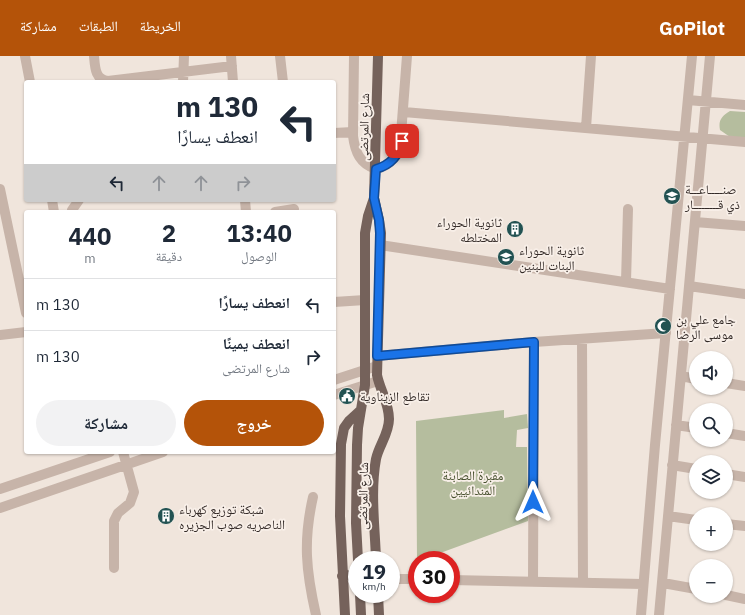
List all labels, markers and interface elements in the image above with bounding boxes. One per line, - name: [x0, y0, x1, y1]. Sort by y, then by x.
- text: GoPilot: [659, 16, 725, 40]
- text: مشاركة: [20, 17, 57, 35]
- text: الطبقات: [79, 17, 118, 35]
- text: الخريطة: [140, 17, 181, 35]
- text: 130 m: [176, 88, 258, 125]
- street label: شارع المرتضى: [355, 93, 374, 161]
- icon: left: [272, 96, 324, 148]
- pin: [385, 124, 419, 158]
- text: انعطف يسارًا: [177, 125, 258, 148]
- icon: arrive: [391, 130, 413, 152]
- icon: left: [106, 172, 128, 194]
- icon: ahead: [148, 172, 170, 194]
- icon: ahead: [190, 172, 212, 194]
- icon: right: [232, 172, 254, 194]
- place label: صنـــــاعـــة ذي قـــــــــار: [684, 181, 740, 215]
- school or university icon: صنـــــاعـــة ذي قـــــــــار: [662, 186, 682, 206]
- place label: ثانوية الحوراء المختلطه: [437, 214, 502, 246]
- text: 2: [162, 217, 176, 249]
- text: 13:40: [226, 217, 292, 249]
- building icon: ثانوية الحوراء المختلطه: [505, 219, 525, 239]
- text: 440: [68, 220, 111, 252]
- place label: ثانوية الحوراء البنات للبنين: [519, 242, 585, 274]
- school or university icon: ثانوية الحوراء البنات للبنين: [496, 247, 516, 267]
- text: دقيقة: [156, 248, 182, 265]
- text: الوصول: [241, 248, 277, 265]
- text: m: [84, 250, 96, 267]
- text: انعطف يسارًا: [218, 293, 290, 312]
- icon: left: [302, 294, 324, 316]
- text: 130 m: [36, 295, 80, 314]
- place label: جامع علي بن موسى الرضا: [676, 311, 736, 343]
- mosque icon: جامع علي بن موسى الرضا: [653, 316, 673, 336]
- text: انعطف يمينًا: [223, 334, 290, 353]
- icon: right: [302, 346, 324, 368]
- text: 130 m: [36, 347, 80, 366]
- map controls: [689, 351, 733, 603]
- button: sound: [689, 351, 733, 395]
- text: شارع المرتضى: [222, 360, 290, 377]
- public building icon: تقاطع الزيناوية: [337, 386, 357, 406]
- place label: تقاطع الزيناوية: [360, 388, 430, 406]
- button: مشاركة: [36, 400, 176, 446]
- button: خروج: [184, 400, 324, 446]
- button: search: [689, 403, 733, 447]
- button: layers: [689, 455, 733, 499]
- street label: شارع المرتضى: [354, 462, 373, 530]
- park label: مقبرة الصابئة المندائيين: [443, 467, 504, 499]
- position arrow: [512, 481, 554, 523]
- place label: شبكة توزيع كهرباء الناصريه صوب الجزيره: [179, 501, 285, 533]
- building icon: شبكة توزيع كهرباء الناصريه صوب الجزيره: [156, 506, 176, 526]
- button: +: [689, 507, 733, 551]
- speed limit sign: 30: [408, 551, 460, 603]
- text: 19: [362, 558, 386, 585]
- button: −: [689, 559, 733, 603]
- text: km/h: [362, 580, 386, 593]

